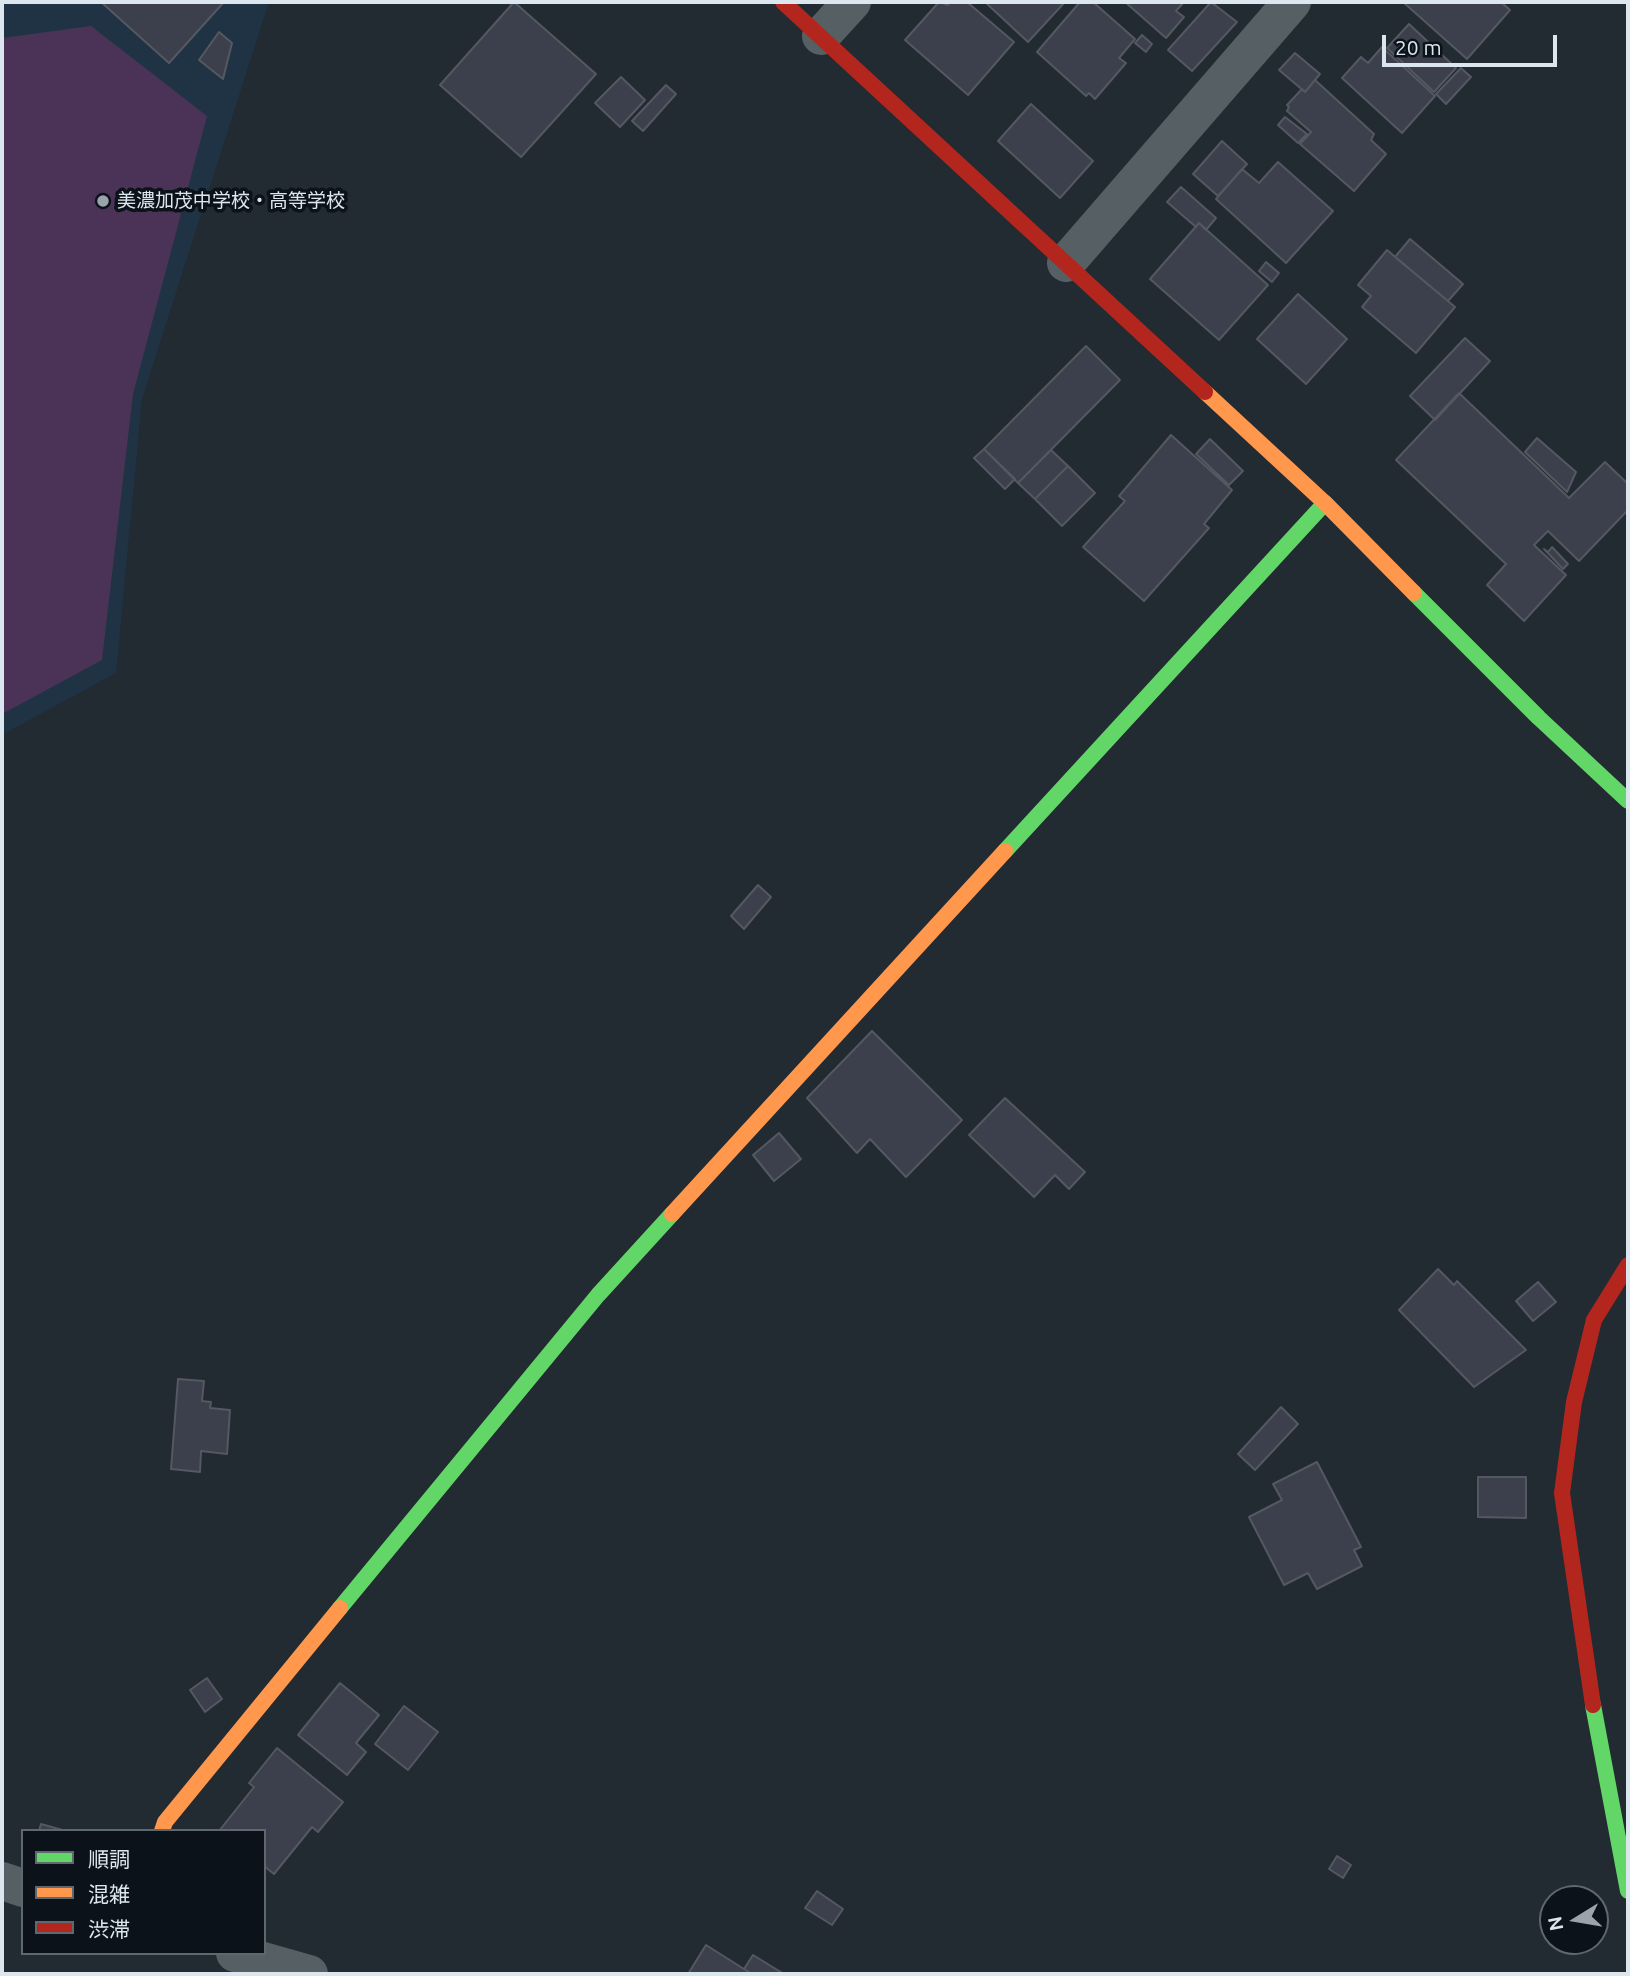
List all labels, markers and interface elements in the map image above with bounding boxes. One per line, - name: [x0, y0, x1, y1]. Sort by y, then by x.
- scale bar: [1385, 21, 1560, 65]
- text: 20 m: [1395, 35, 1442, 59]
- place label: 美濃加茂中学校・高等学校: [117, 190, 345, 212]
- marker: 美濃加茂中学校・高等学校: [95, 193, 111, 209]
- legend: [21, 1829, 266, 1955]
- text: 順調: [88, 1847, 130, 1871]
- text: 混雑: [88, 1882, 130, 1906]
- north arrow: [1539, 1885, 1609, 1955]
- text: N: [1543, 1915, 1568, 1933]
- text: 渋滞: [88, 1917, 130, 1941]

